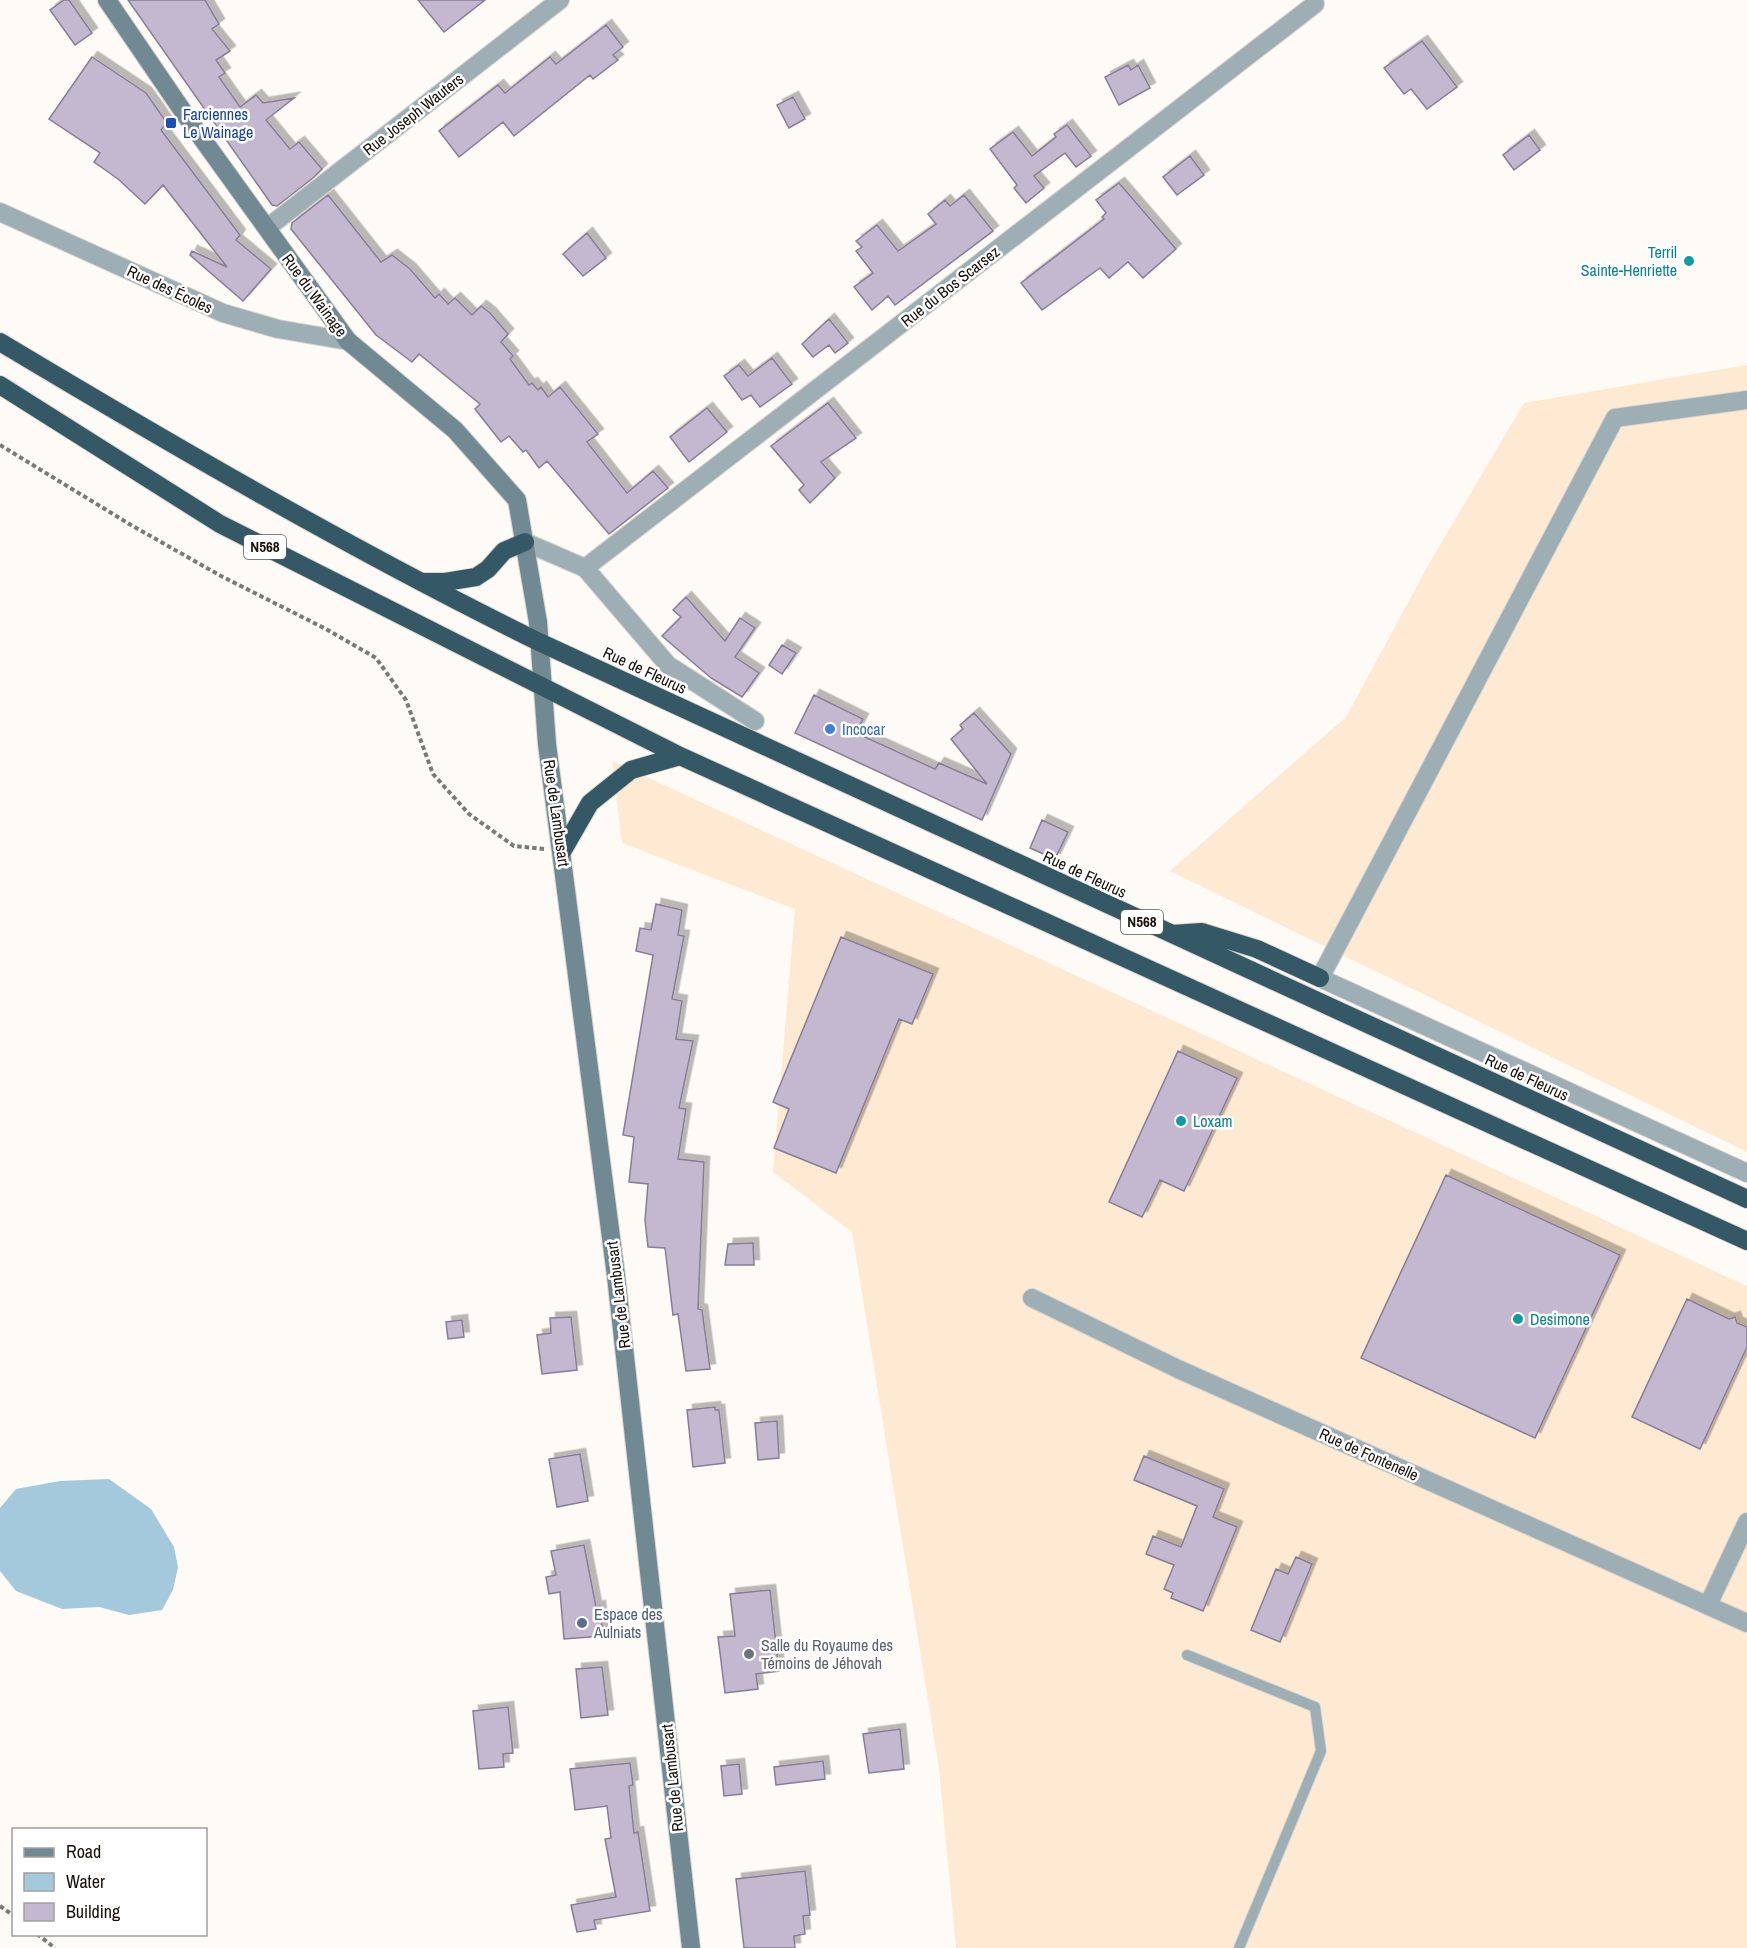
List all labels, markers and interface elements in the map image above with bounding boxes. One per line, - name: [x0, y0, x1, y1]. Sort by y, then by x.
- street label: Rue Joseph Wauters: [358, 68, 468, 160]
- place label: Farciennes Le Wainage: [183, 103, 253, 143]
- marker: Farciennes Le Wainage: [164, 116, 178, 130]
- street label: Rue du Bos Scarsez: [896, 240, 1004, 331]
- place label: Terril Sainte-Henriette: [1581, 241, 1677, 281]
- street label: Rue du Wainage: [277, 249, 353, 341]
- marker: Terril Sainte-Henriette: [1682, 254, 1696, 268]
- street label: Rue des Écoles: [124, 260, 216, 318]
- road number: N568: [244, 535, 286, 559]
- street label: Rue de Fleurus: [600, 641, 690, 699]
- place label: Incocar: [842, 718, 886, 740]
- marker: Incocar: [823, 722, 837, 736]
- street label: Rue de Lambusart: [539, 758, 575, 868]
- street label: Rue de Fleurus: [1040, 845, 1130, 903]
- road number: N568: [1121, 910, 1163, 934]
- street label: Rue de Fleurus: [1482, 1048, 1572, 1106]
- place label: Loxam: [1193, 1110, 1232, 1132]
- marker: Loxam: [1174, 1114, 1188, 1128]
- street label: Rue de Lambusart: [600, 1240, 635, 1350]
- place label: Desimone: [1530, 1308, 1590, 1330]
- marker: Desimone: [1511, 1312, 1525, 1326]
- street label: Rue de Fontenelle: [1316, 1422, 1422, 1486]
- place label: Espace des Aulniats: [593, 1603, 663, 1643]
- marker: Espace des Aulniats: [575, 1616, 589, 1630]
- place label: Salle du Royaume des Témoins de Jéhovah: [761, 1634, 893, 1674]
- marker: Salle du Royaume des Témoins de Jéhovah: [742, 1647, 756, 1661]
- street label: Rue de Lambusart: [655, 1723, 689, 1833]
- legend: [12, 1828, 207, 1936]
- text: Road: [66, 1839, 101, 1864]
- text: Water: [66, 1869, 105, 1894]
- text: Building: [66, 1899, 121, 1924]

